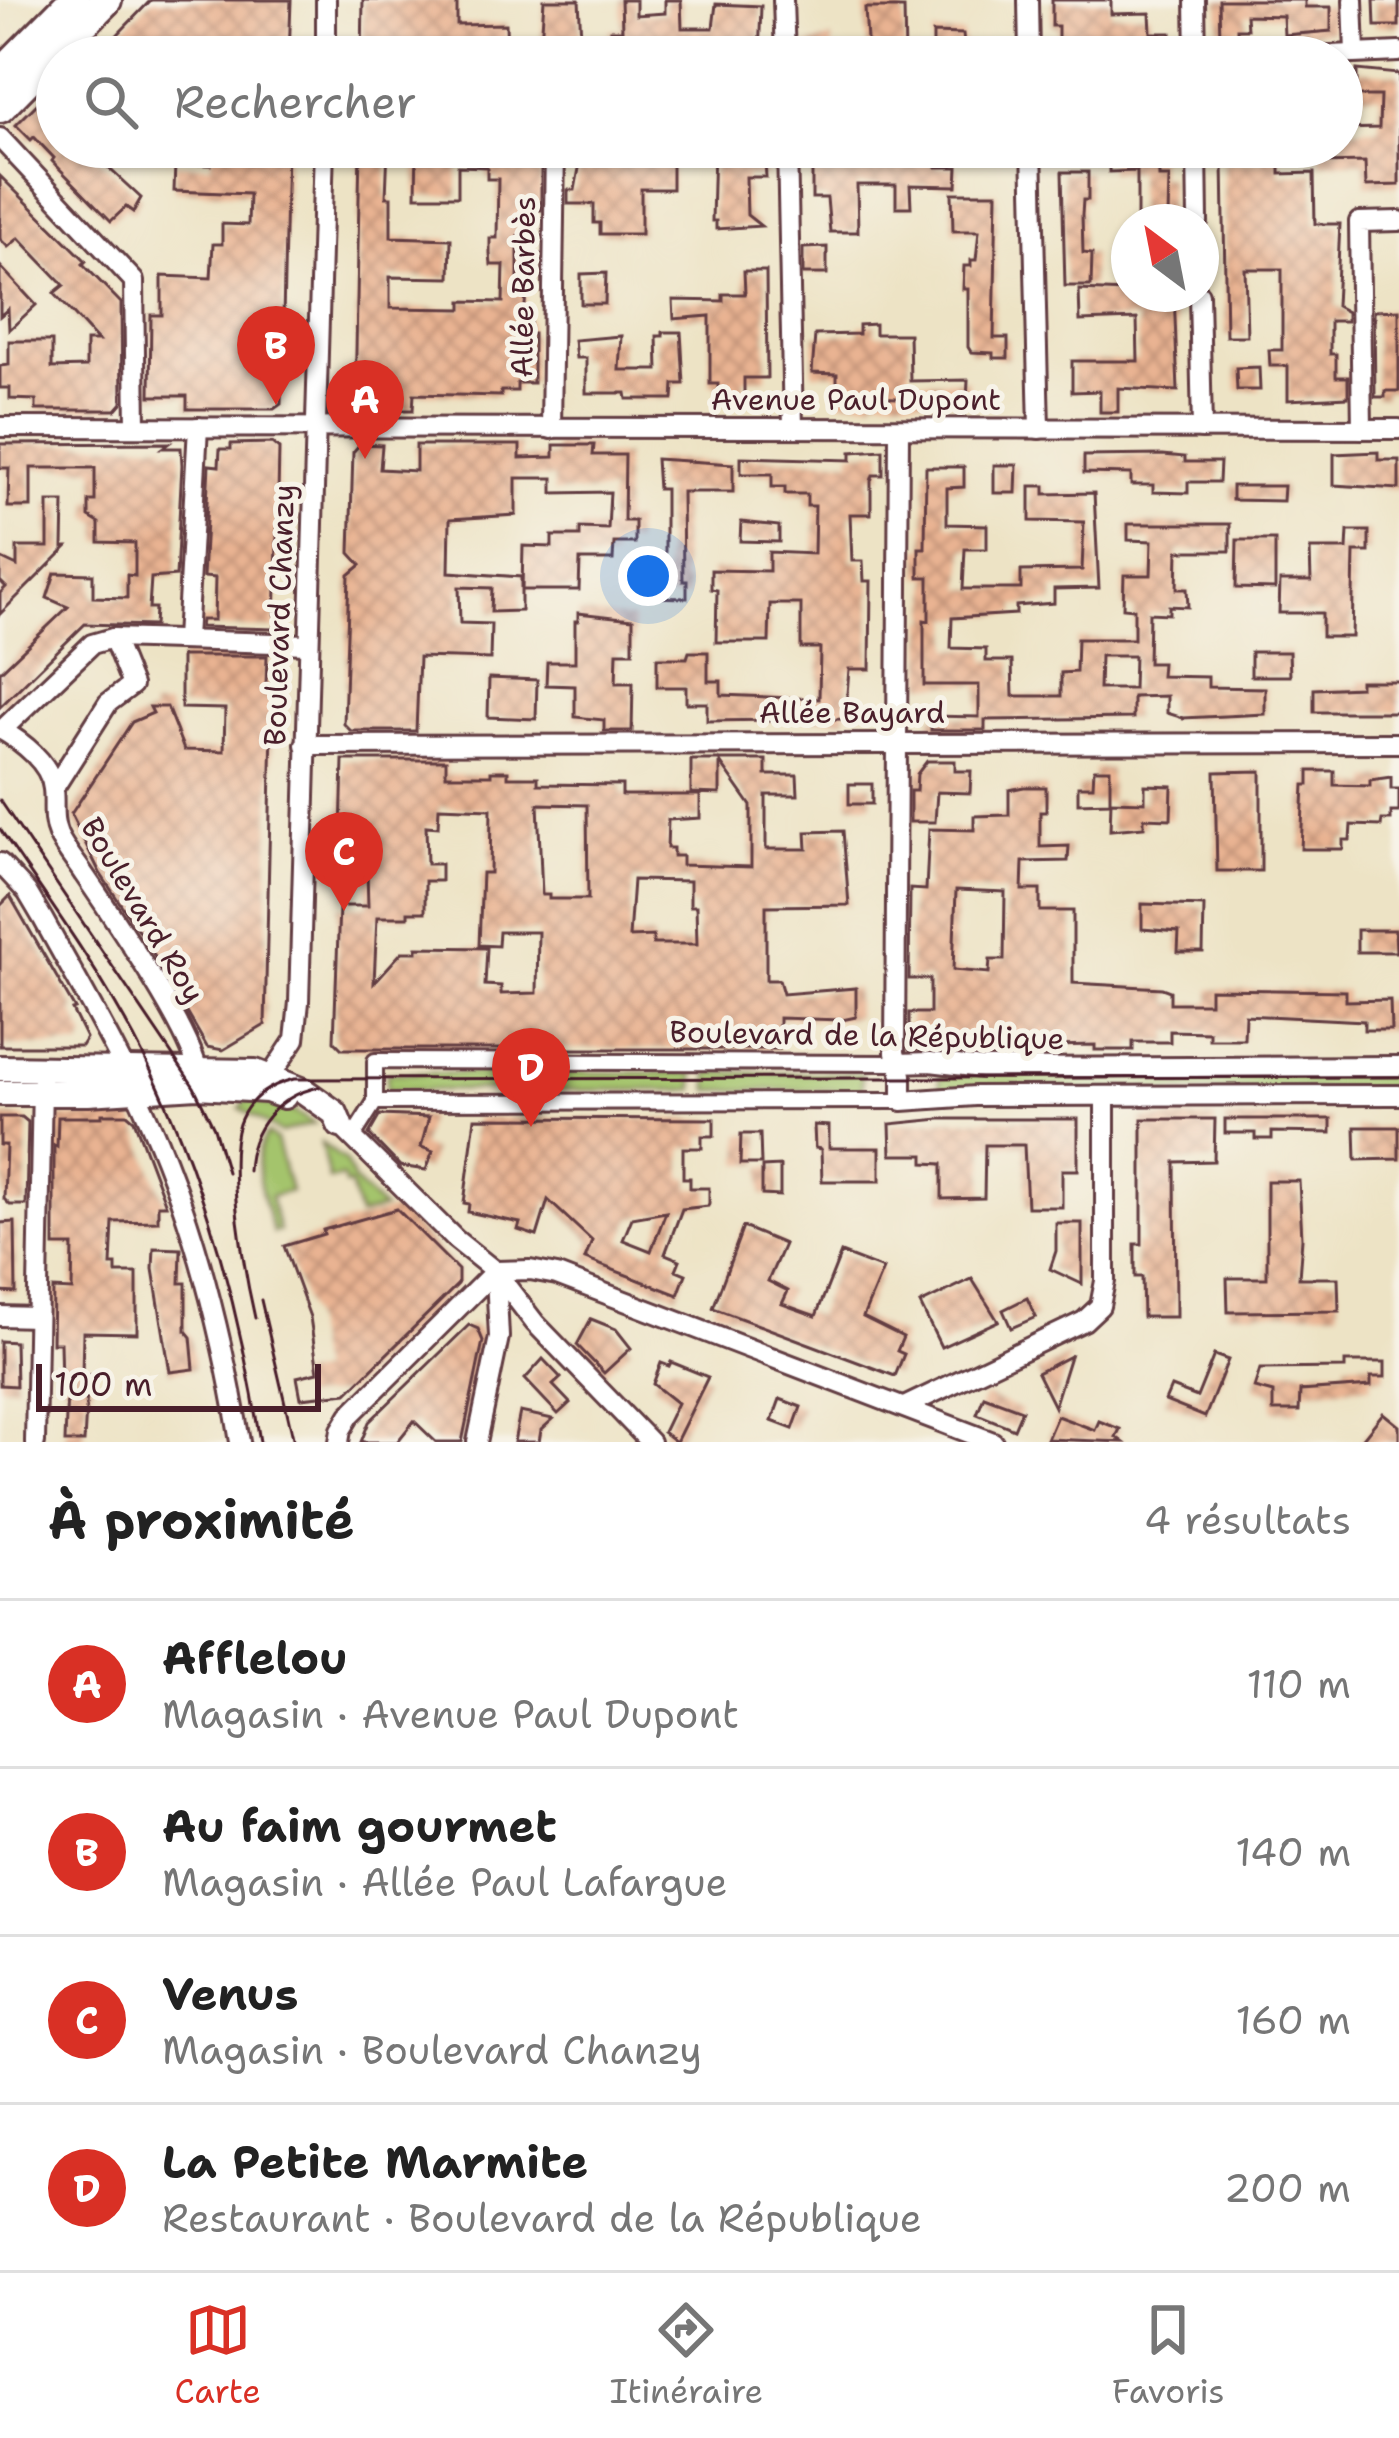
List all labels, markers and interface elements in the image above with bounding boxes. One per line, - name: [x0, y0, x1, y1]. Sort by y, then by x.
- search box: [36, 36, 1363, 168]
- icon: search: [78, 69, 144, 135]
- text: Rechercher: [174, 72, 417, 132]
- street label: Allée Barbès: [501, 196, 545, 378]
- north arrow: [1111, 204, 1219, 312]
- pin: B: [237, 306, 315, 405]
- pin: A: [326, 360, 404, 459]
- street label: Avenue Paul Dupont: [711, 379, 1001, 420]
- street label: Boulevard Chanzy: [254, 483, 304, 747]
- your location: [618, 546, 678, 606]
- street label: Allée Bayard: [759, 692, 945, 733]
- street label: Boulevard Roy: [71, 810, 215, 1010]
- pin: C: [305, 812, 383, 911]
- street label: Boulevard de la République: [669, 1011, 1065, 1059]
- pin: D: [492, 1028, 570, 1127]
- scale bar: [36, 1358, 321, 1411]
- text: 100 m: [54, 1362, 153, 1407]
- text: À proximité: [48, 1486, 355, 1554]
- text: 4 résultats: [1144, 1494, 1351, 1546]
- text: Afflelou: [162, 1628, 348, 1688]
- text: A: [72, 1658, 102, 1710]
- text: 110 m: [1247, 1658, 1351, 1710]
- text: Magasin · Avenue Paul Dupont: [162, 1688, 739, 1740]
- text: Au faim gourmet: [162, 1796, 557, 1856]
- text: B: [75, 1826, 99, 1878]
- text: 140 m: [1235, 1826, 1351, 1878]
- text: Magasin · Allée Paul Lafargue: [162, 1856, 728, 1908]
- text: Venus: [162, 1964, 298, 2024]
- text: C: [75, 1994, 99, 2046]
- text: 160 m: [1236, 1994, 1351, 2046]
- text: Magasin · Boulevard Chanzy: [162, 2024, 702, 2076]
- text: La Petite Marmite: [162, 2132, 588, 2192]
- text: D: [73, 2162, 101, 2214]
- text: 200 m: [1224, 2162, 1351, 2214]
- text: Restaurant · Boulevard de la République: [162, 2192, 922, 2244]
- tab: Carte: [174, 2297, 261, 2414]
- tab: Itinéraire: [610, 2297, 763, 2414]
- tab: Favoris: [1112, 2297, 1225, 2414]

